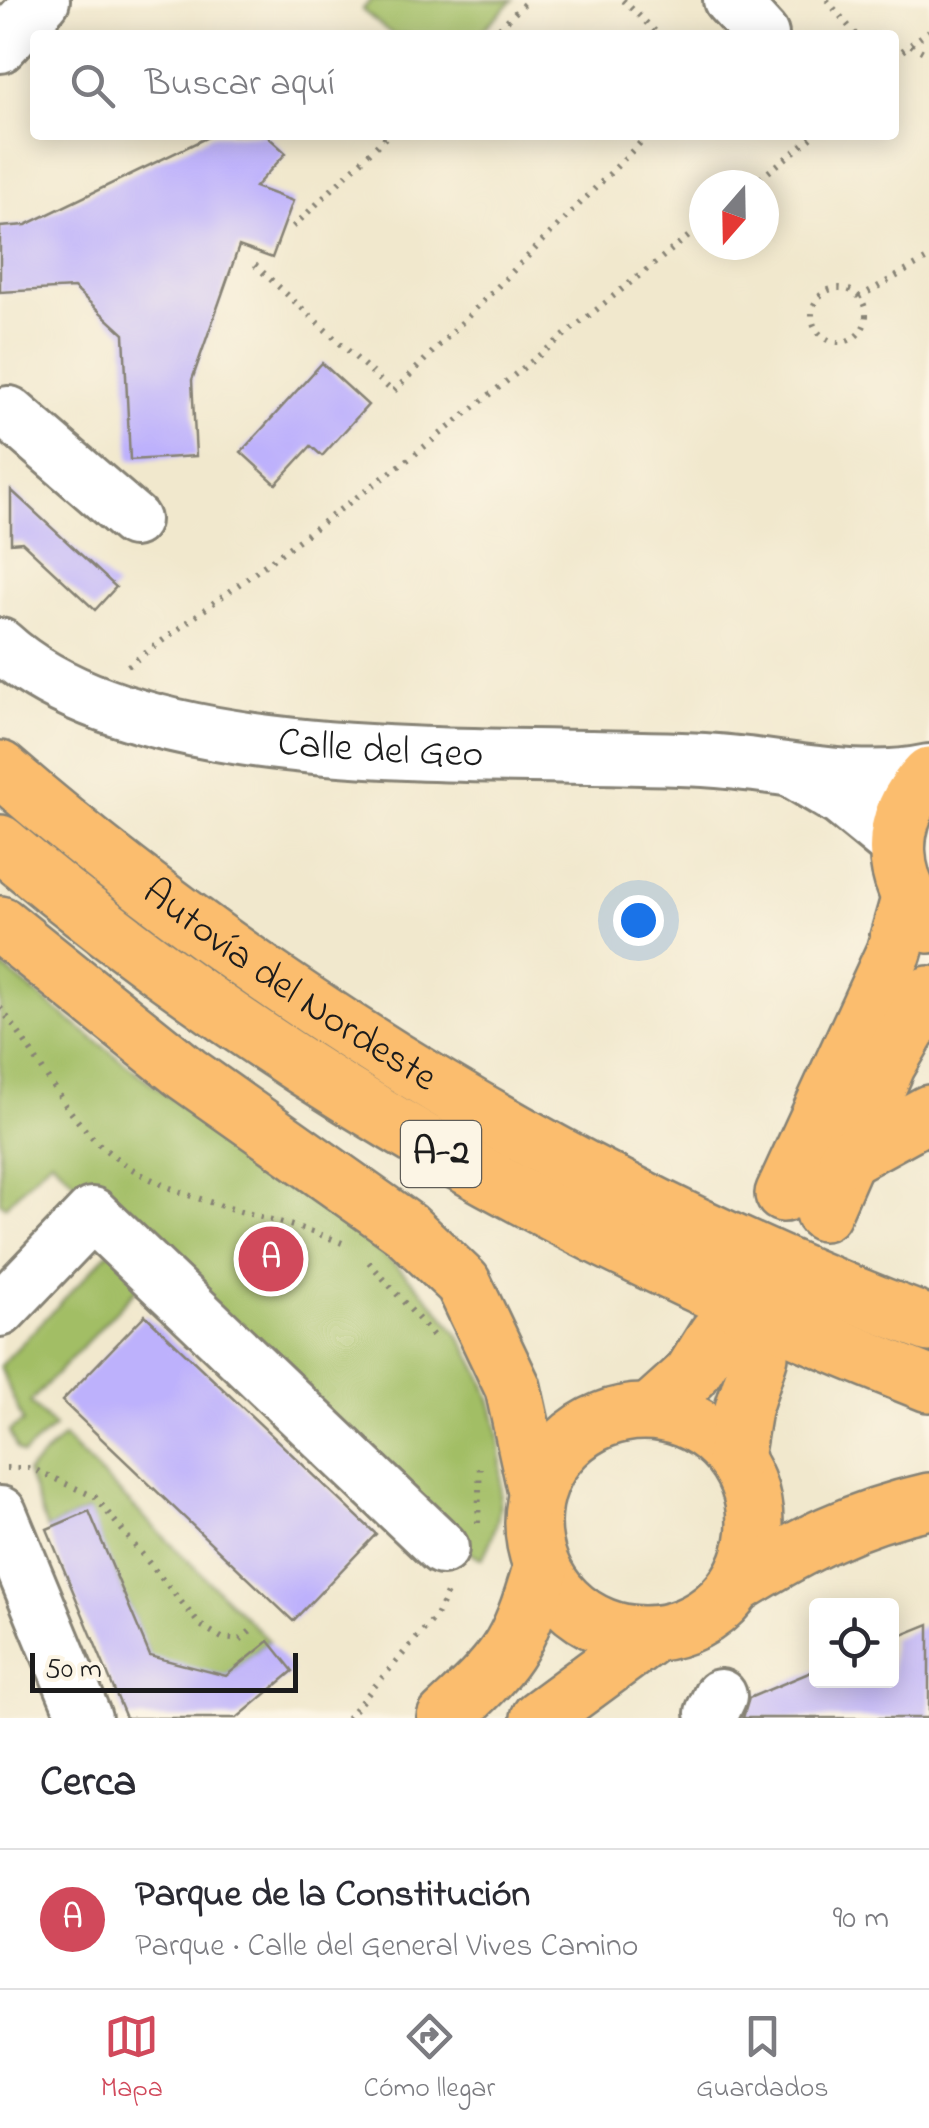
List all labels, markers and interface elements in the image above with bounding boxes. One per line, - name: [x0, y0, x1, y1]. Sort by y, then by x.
- search box: [30, 30, 899, 140]
- text: Buscar aquí: [145, 57, 335, 113]
- icon: search: [65, 58, 120, 113]
- north arrow: [689, 170, 779, 260]
- street label: Calle del Geo: [275, 714, 484, 785]
- street label: Autovía del Nordeste: [129, 865, 448, 1108]
- your location: [613, 895, 664, 946]
- road number: A-2: [401, 1121, 481, 1187]
- pin: A: [238, 1222, 304, 1296]
- map controls: [809, 1598, 899, 1688]
- button: locate: [809, 1598, 899, 1688]
- scale bar: [30, 1648, 298, 1692]
- text: 50 m: [45, 1650, 102, 1691]
- text: Cerca: [40, 1753, 136, 1814]
- text: Parque de la Constitución: [135, 1868, 530, 1924]
- text: A: [63, 1896, 82, 1943]
- text: 90 m: [833, 1896, 889, 1943]
- text: Parque · Calle del General Vives Camino: [135, 1924, 638, 1971]
- tab: Mapa: [100, 2009, 163, 2110]
- tab: Cómo llegar: [364, 2009, 495, 2110]
- tab: Guardados: [696, 2009, 829, 2110]

